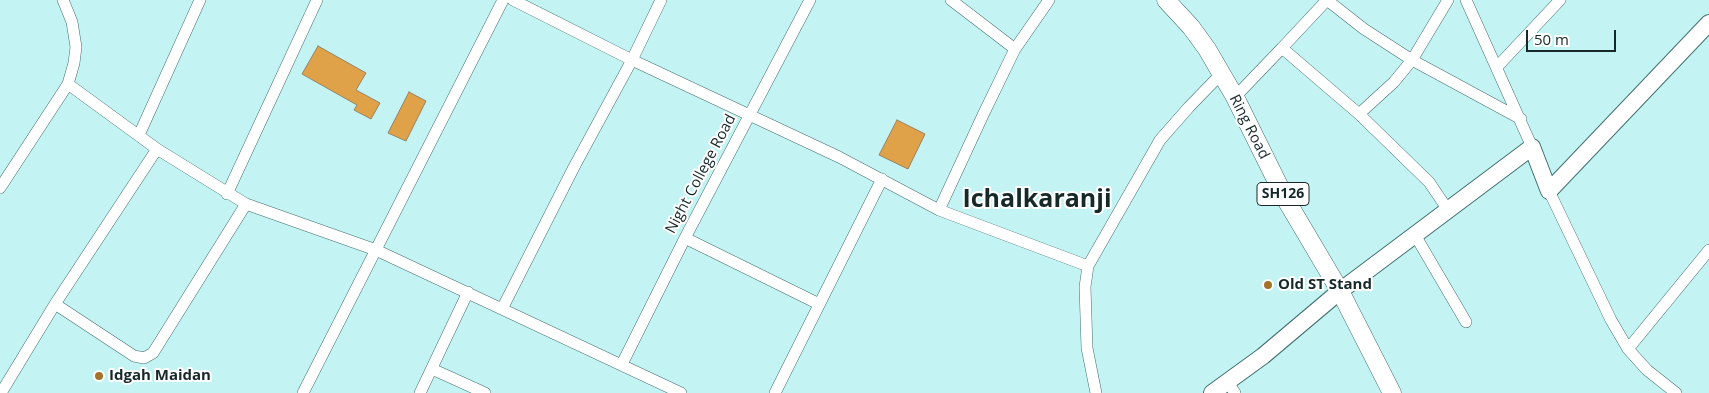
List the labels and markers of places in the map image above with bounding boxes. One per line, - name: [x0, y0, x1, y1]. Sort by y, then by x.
- place label: Old ST Stand: [1278, 276, 1372, 294]
- marker: Old ST Stand: [1262, 279, 1274, 291]
- place label: Idgah Maidan: [109, 367, 211, 385]
- marker: Idgah Maidan: [93, 370, 105, 382]

